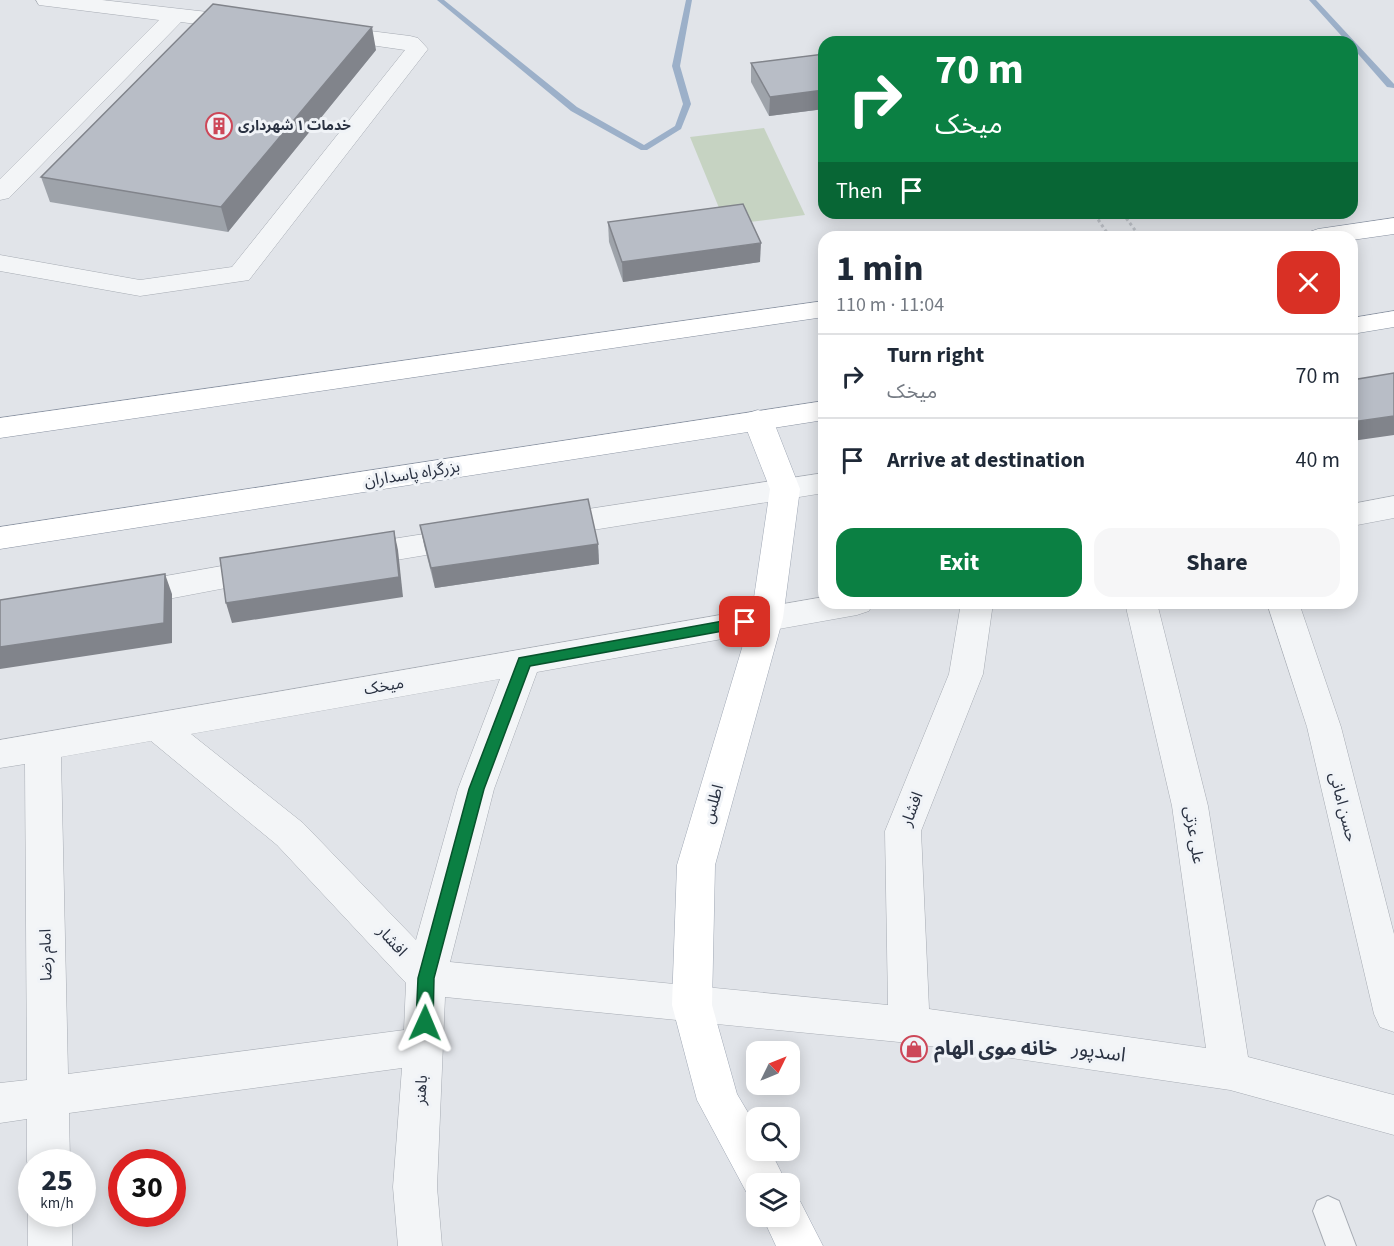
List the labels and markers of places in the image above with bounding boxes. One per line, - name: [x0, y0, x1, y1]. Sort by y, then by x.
- building icon: خدمات ۱ شهرداری: [204, 111, 234, 141]
- place label: خدمات ۱ شهرداری: [238, 116, 351, 136]
- pin: [719, 596, 770, 647]
- shop icon: خانه موی الهام: [899, 1034, 929, 1064]
- place label: خانه موی الهام: [934, 1035, 1057, 1063]

